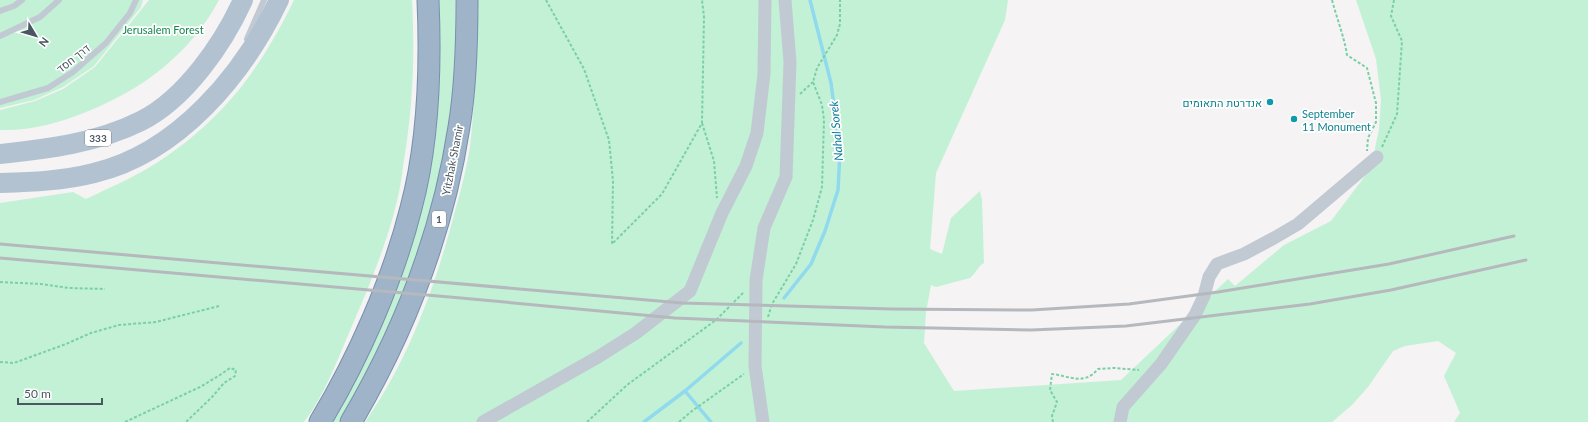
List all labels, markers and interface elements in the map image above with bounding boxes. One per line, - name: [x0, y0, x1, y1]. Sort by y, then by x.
- north arrow: [16, 16, 56, 56]
- park label: Jerusalem Forest: [122, 23, 204, 36]
- text: N: [37, 35, 52, 50]
- street label: דרך חסד: [54, 41, 93, 75]
- place label: אנדרטת התאומים: [1182, 96, 1262, 109]
- marker: אנדרטת התאומים: [1265, 97, 1275, 107]
- water label: Nahal Sorek: [826, 100, 846, 162]
- place label: September 11 Monument: [1302, 107, 1371, 133]
- marker: September 11 Monument: [1289, 114, 1299, 124]
- street label: Yitzhak Shamir: [439, 124, 465, 196]
- road number: 333: [85, 130, 111, 146]
- road number: 1: [432, 211, 446, 227]
- scale bar: [18, 380, 102, 406]
- text: 50 m: [24, 386, 51, 401]

